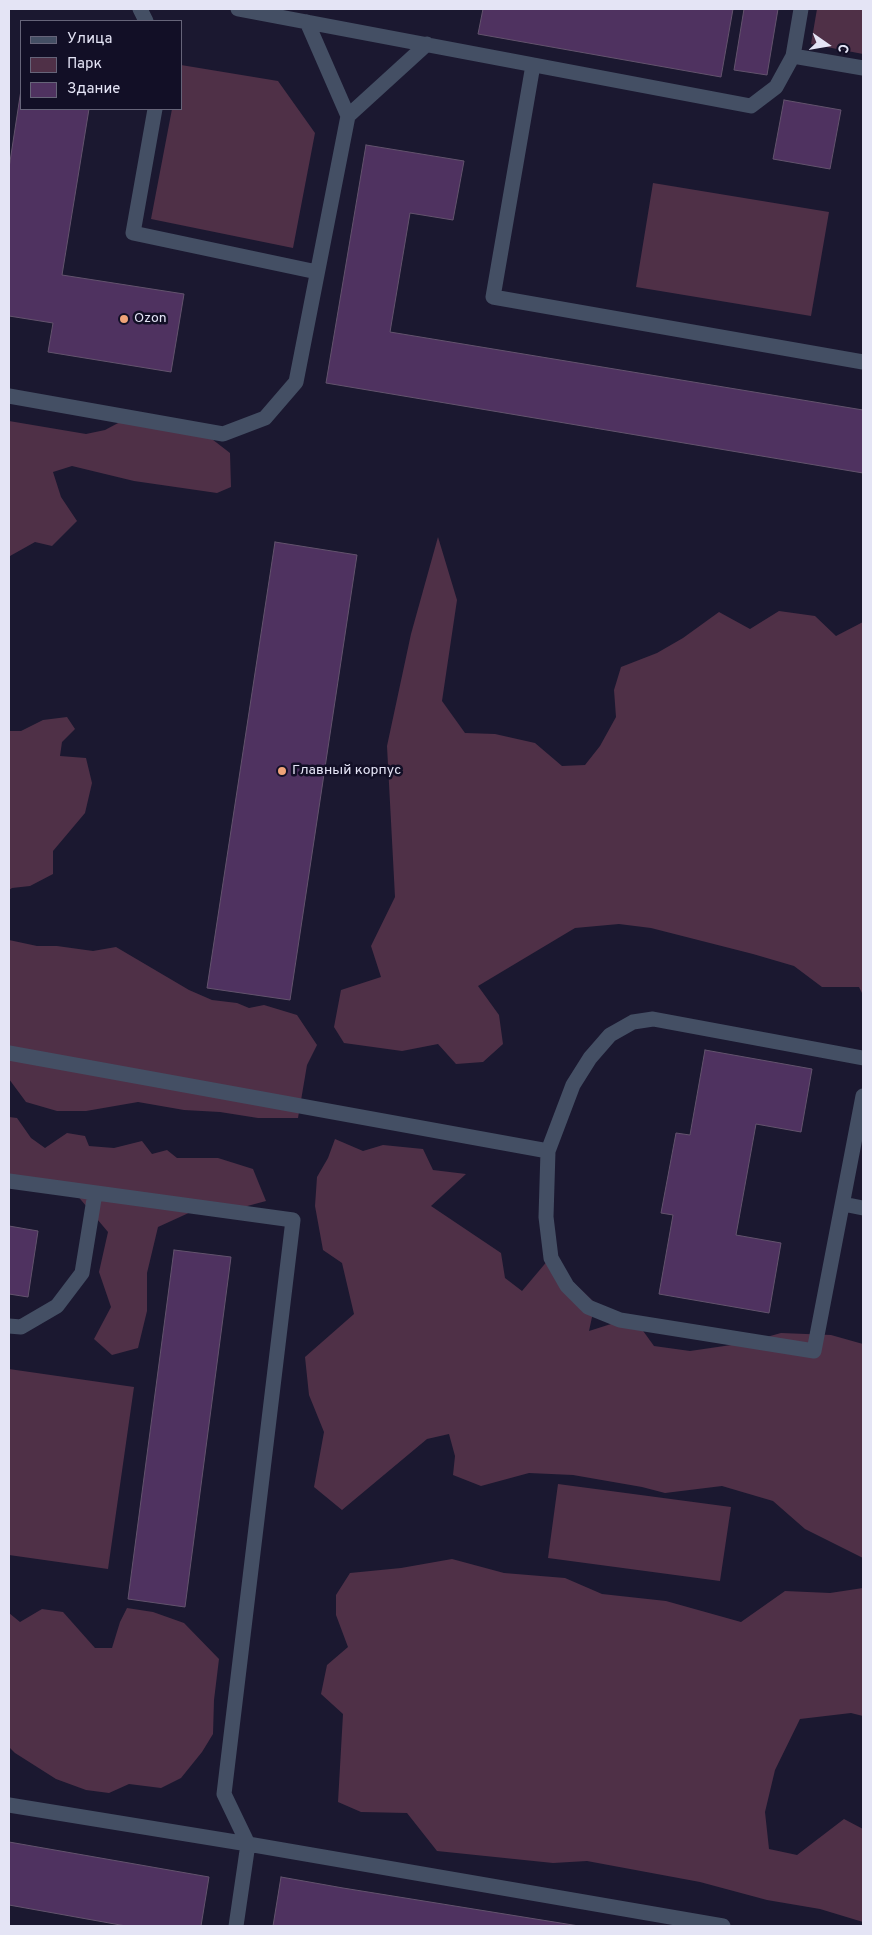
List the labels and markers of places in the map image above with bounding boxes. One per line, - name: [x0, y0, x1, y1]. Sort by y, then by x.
- place label: Ozon: [134, 311, 167, 327]
- marker: Ozon: [118, 313, 130, 325]
- place label: Главный корпус: [292, 763, 401, 779]
- marker: Главный корпус: [276, 765, 288, 777]

